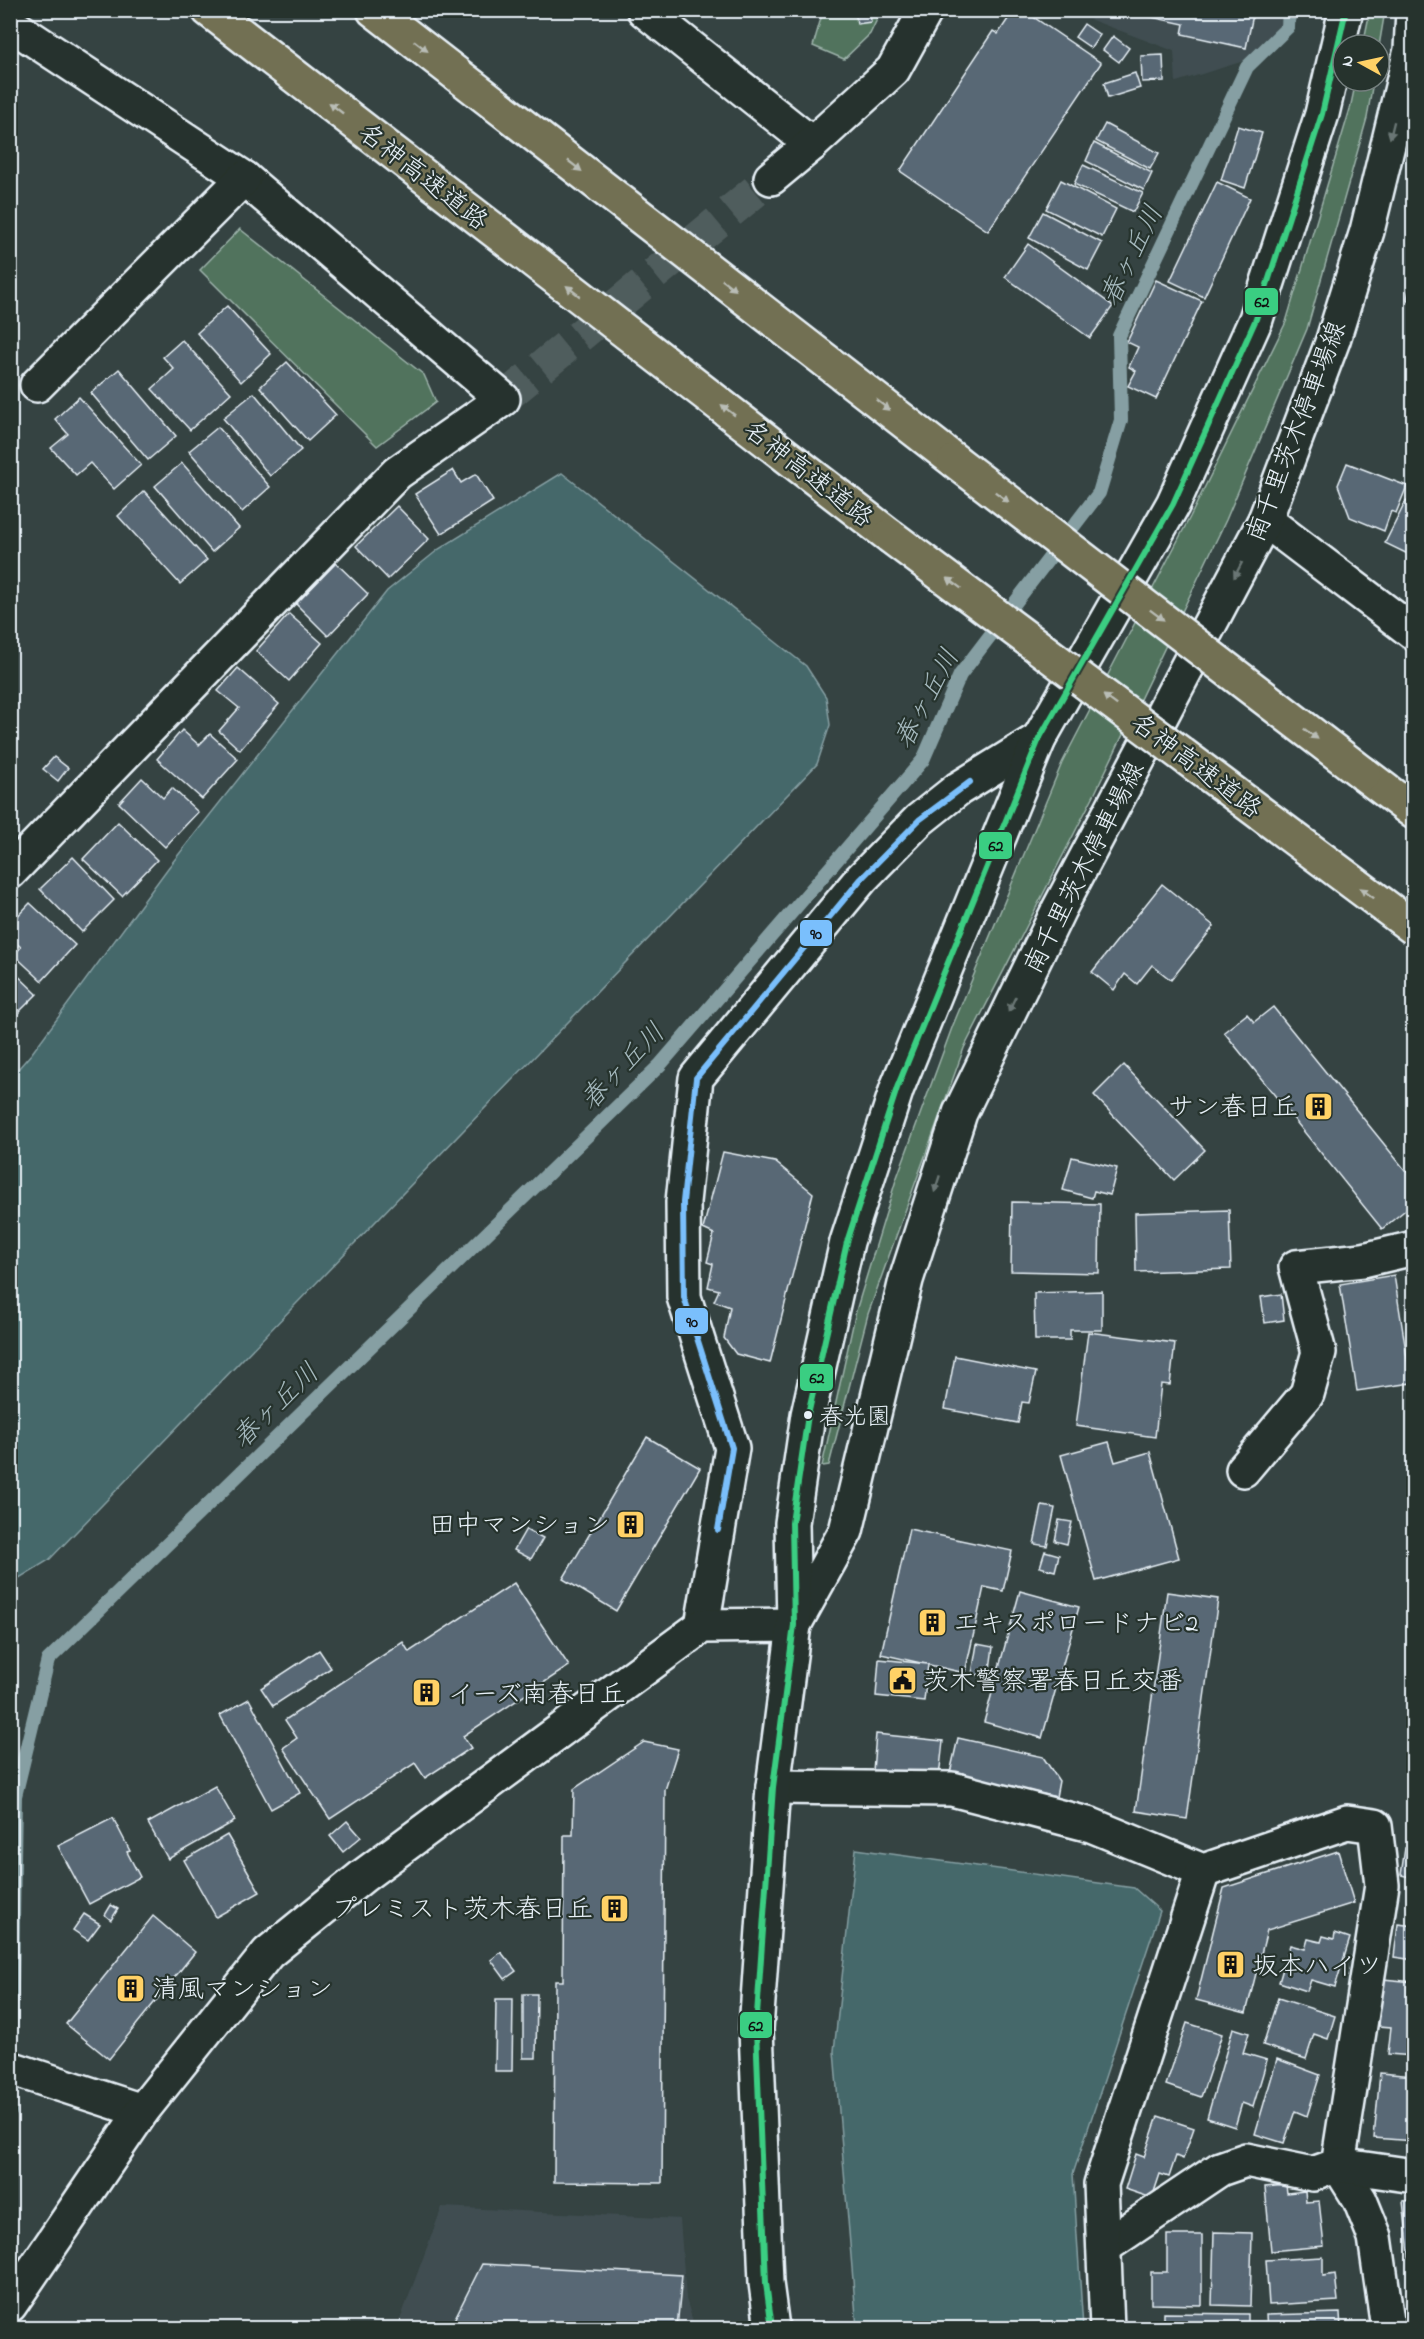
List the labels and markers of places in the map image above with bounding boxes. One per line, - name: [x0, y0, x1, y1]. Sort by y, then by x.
- place label: サン春日丘: [1168, 1090, 1298, 1128]
- building icon: サン春日丘: [1303, 1090, 1335, 1122]
- place label: 春光園: [819, 1401, 891, 1436]
- marker: 春光園: [802, 1409, 814, 1421]
- place label: 田中マンション: [429, 1508, 610, 1546]
- building icon: 田中マンション: [615, 1508, 647, 1540]
- building icon: エキスポロードナビ2: [916, 1606, 948, 1638]
- place label: エキスポロードナビ2: [953, 1606, 1198, 1644]
- public building icon: 茨木警察署春日丘交番: [886, 1664, 918, 1696]
- place label: 茨木警察署春日丘交番: [923, 1664, 1183, 1702]
- building icon: イーズ南春日丘: [411, 1677, 443, 1709]
- place label: イーズ南春日丘: [448, 1677, 626, 1715]
- place label: プレミスト茨木春日丘: [331, 1892, 593, 1930]
- building icon: プレミスト茨木春日丘: [598, 1892, 630, 1924]
- building icon: 坂本ハイツ: [1215, 1949, 1247, 1981]
- place label: 坂本ハイツ: [1252, 1949, 1382, 1987]
- building icon: 清風マンション: [115, 1972, 147, 2004]
- place label: 清風マンション: [152, 1972, 333, 2010]

